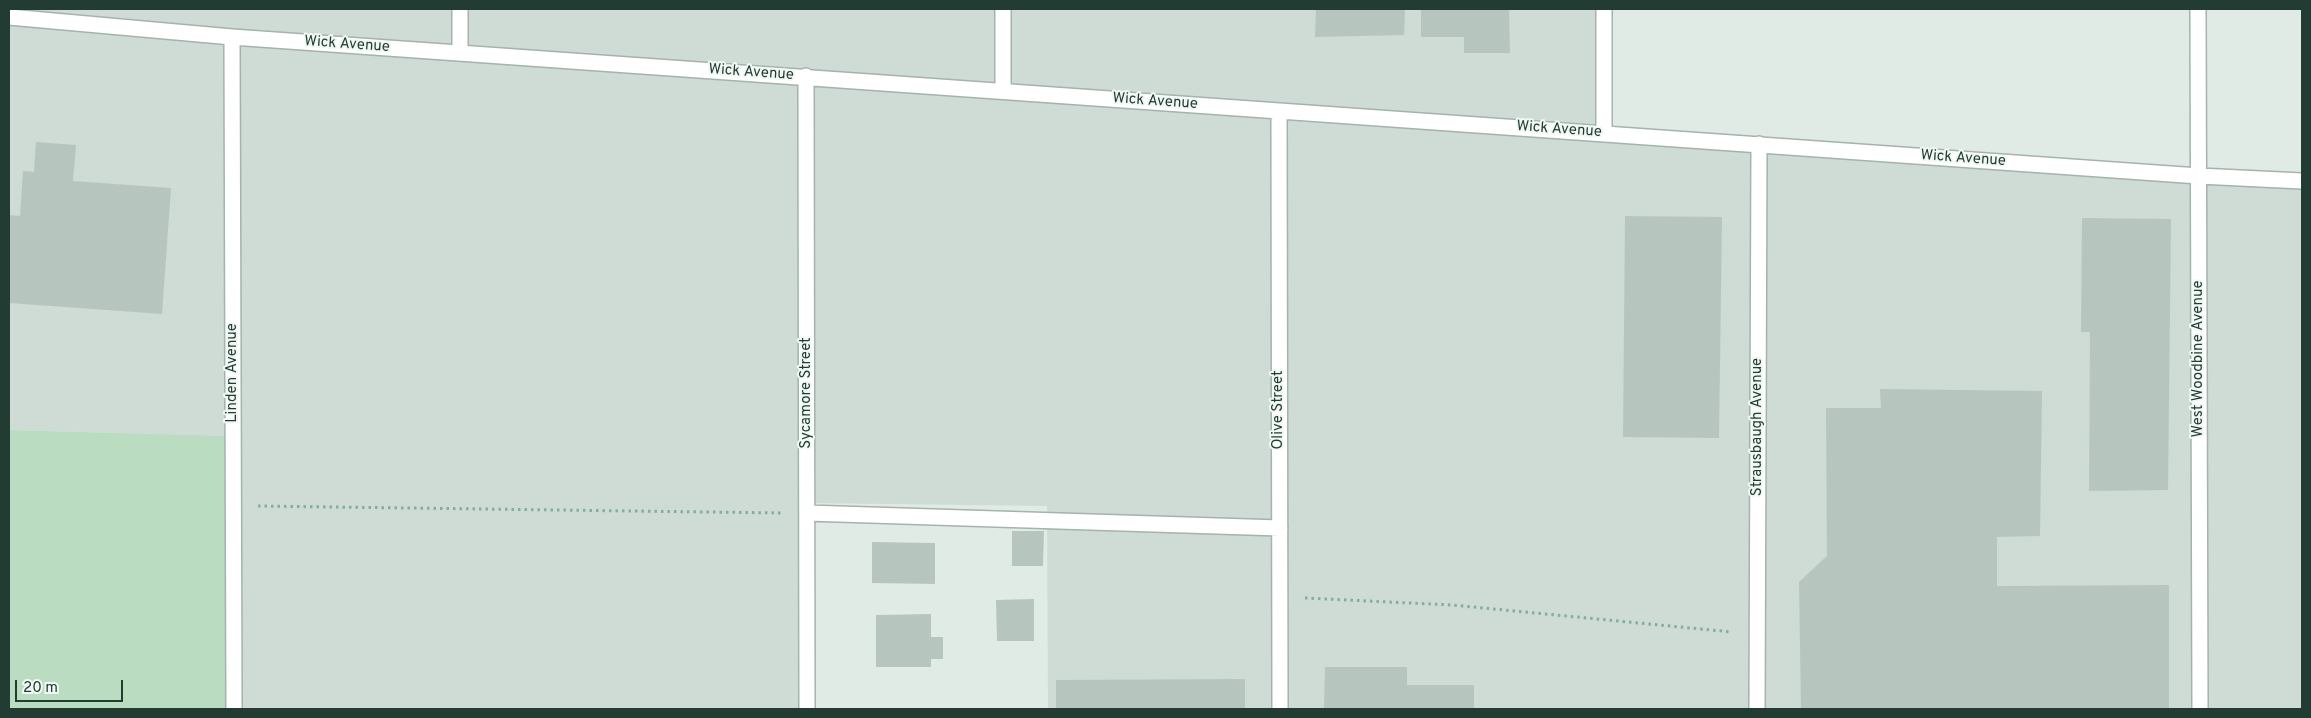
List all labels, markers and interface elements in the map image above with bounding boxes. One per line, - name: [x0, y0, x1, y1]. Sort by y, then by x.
- street label: Wick Avenue: [304, 33, 390, 57]
- street label: Wick Avenue: [708, 61, 794, 85]
- street label: Wick Avenue: [1112, 90, 1198, 114]
- street label: Wick Avenue: [1516, 118, 1602, 142]
- street label: Wick Avenue: [1920, 147, 2006, 171]
- street label: West Woodbine Avenue: [2190, 281, 2208, 437]
- street label: Linden Avenue: [224, 323, 242, 423]
- street label: Sycamore Street: [798, 337, 816, 449]
- street label: Strausbaugh Avenue: [1749, 358, 1767, 496]
- street label: Olive Street: [1270, 370, 1288, 450]
- scale bar: [18, 670, 125, 702]
- text: 20 m: [23, 679, 58, 698]

